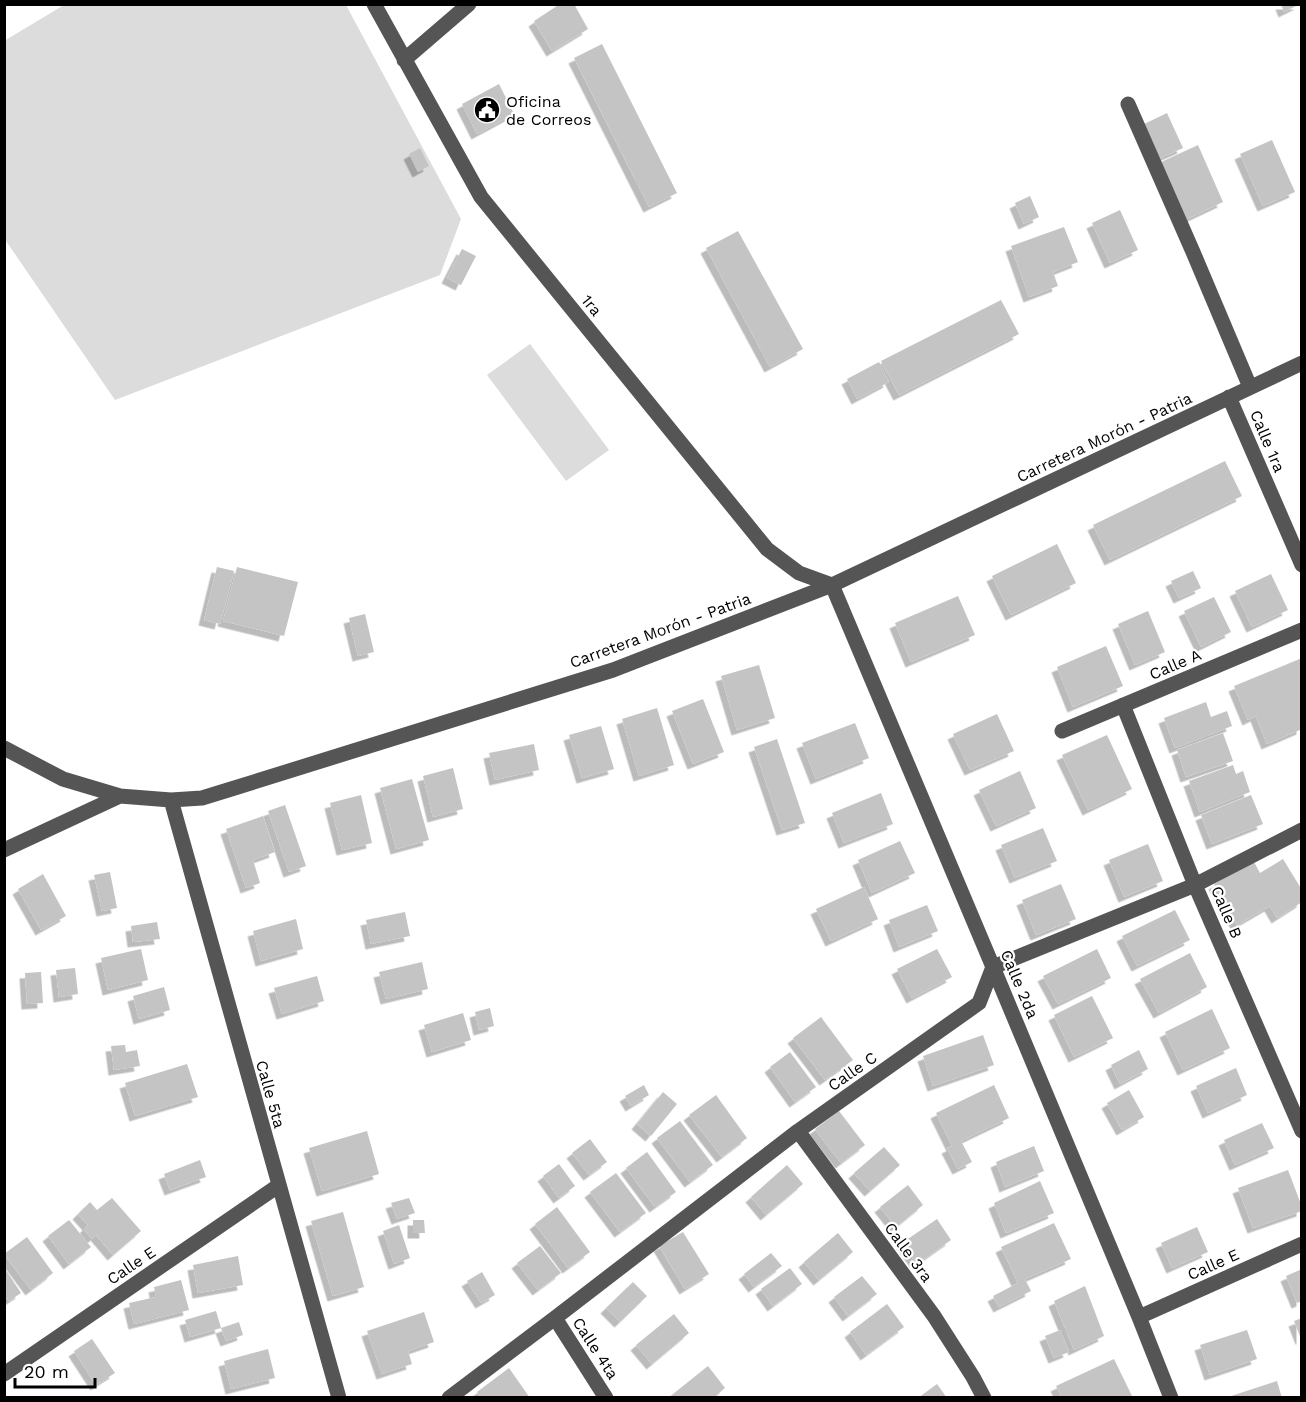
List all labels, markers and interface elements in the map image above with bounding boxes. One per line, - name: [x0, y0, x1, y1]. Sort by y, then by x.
- place label: Oficina de Correos: [506, 92, 591, 129]
- public building icon: Oficina de Correos: [472, 95, 502, 125]
- street label: 1ra: [577, 291, 606, 320]
- street label: Carretera Morón - Patria: [1014, 388, 1195, 486]
- street label: Calle 1ra: [1246, 407, 1289, 475]
- street label: Carretera Morón - Patria: [567, 589, 753, 672]
- street label: Calle A: [1146, 645, 1204, 684]
- street label: Calle B: [1207, 883, 1246, 941]
- street label: Calle 2da: [997, 947, 1043, 1021]
- street label: Calle C: [824, 1048, 880, 1095]
- street label: Calle 5ta: [252, 1058, 289, 1130]
- street label: Calle 3ra: [881, 1219, 937, 1286]
- street label: Calle E: [103, 1242, 159, 1289]
- street label: Calle E: [1184, 1245, 1242, 1284]
- street label: Calle 4ta: [569, 1314, 623, 1383]
- scale bar: [15, 1351, 94, 1389]
- text: 20 m: [24, 1361, 69, 1382]

